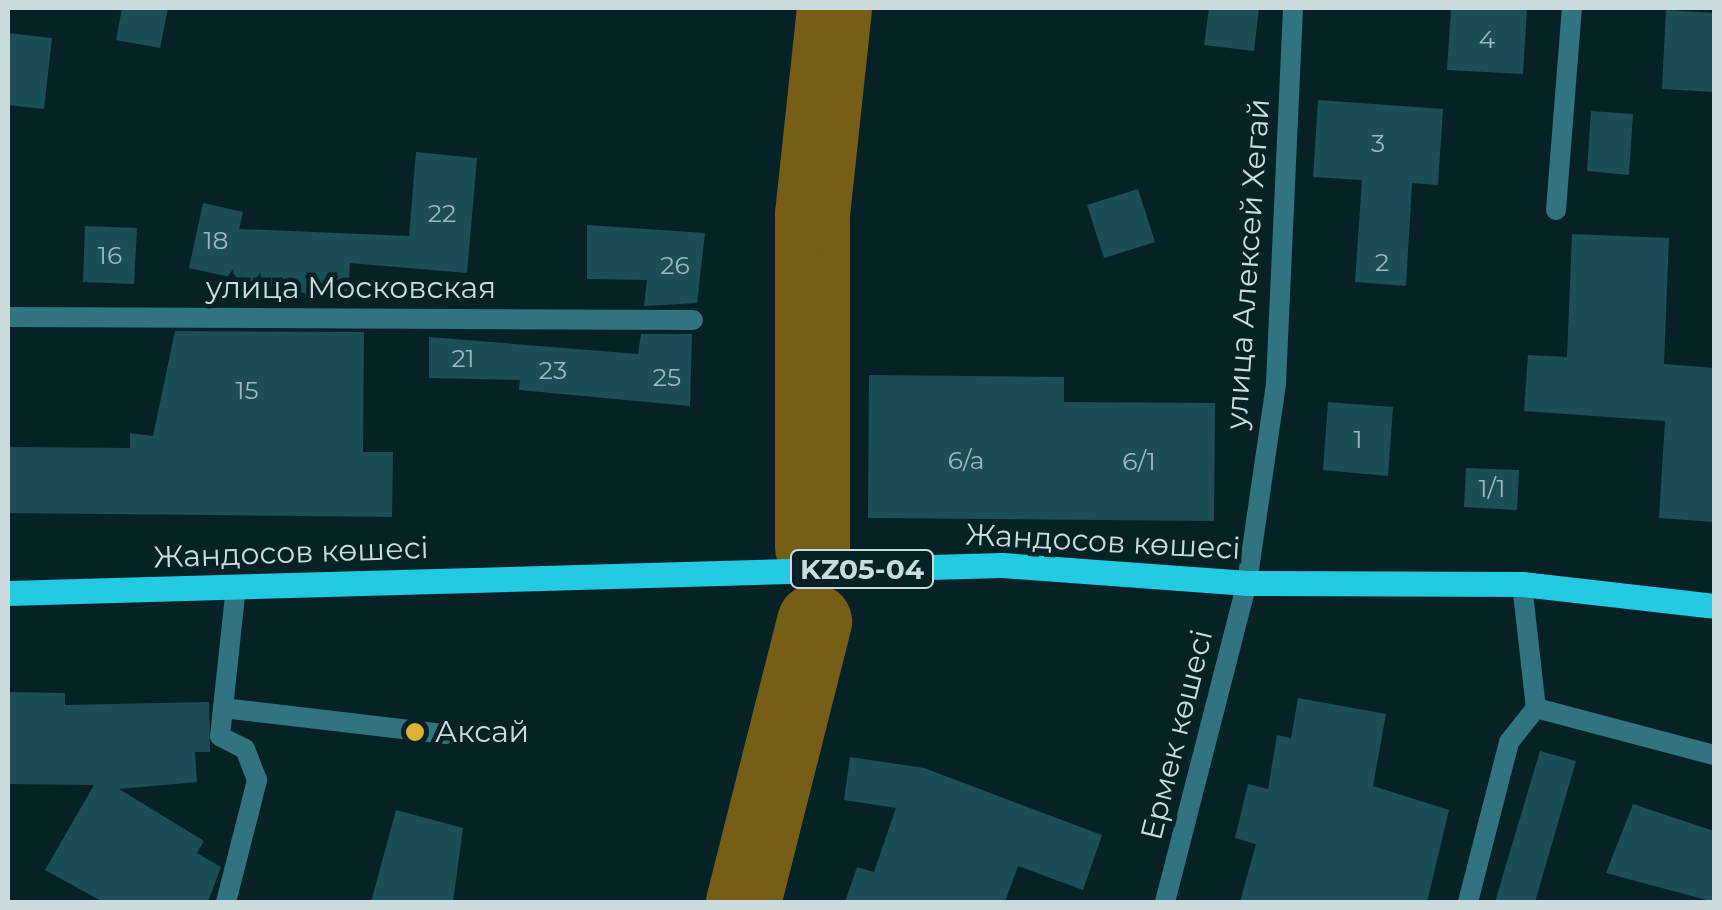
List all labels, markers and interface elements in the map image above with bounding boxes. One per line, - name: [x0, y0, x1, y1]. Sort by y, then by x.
- house number: 4: [1479, 24, 1495, 54]
- street label: улица Алексей Хегай: [1218, 97, 1278, 431]
- house number: 3: [1371, 128, 1385, 158]
- house number: 22: [428, 198, 456, 228]
- house number: 18: [204, 225, 228, 255]
- house number: 16: [98, 240, 122, 270]
- house number: 2: [1375, 247, 1389, 277]
- house number: 26: [660, 250, 690, 280]
- street label: улица Московская: [206, 270, 496, 306]
- house number: 21: [451, 343, 475, 373]
- house number: 23: [539, 355, 567, 385]
- house number: 25: [653, 362, 681, 392]
- house number: 15: [235, 375, 259, 405]
- house number: 1: [1353, 424, 1363, 454]
- house number: 6/а: [948, 445, 984, 475]
- house number: 6/1: [1122, 446, 1156, 476]
- house number: 1/1: [1478, 473, 1506, 503]
- street label: Жандосов көшесі: [965, 517, 1241, 567]
- street label: Жандосов көшесі: [153, 530, 429, 576]
- road number: KZ05-04: [790, 546, 934, 592]
- street label: Ермек көшесі: [1133, 626, 1221, 844]
- place label: Аксай: [435, 714, 529, 750]
- marker: Аксай: [404, 721, 426, 743]

